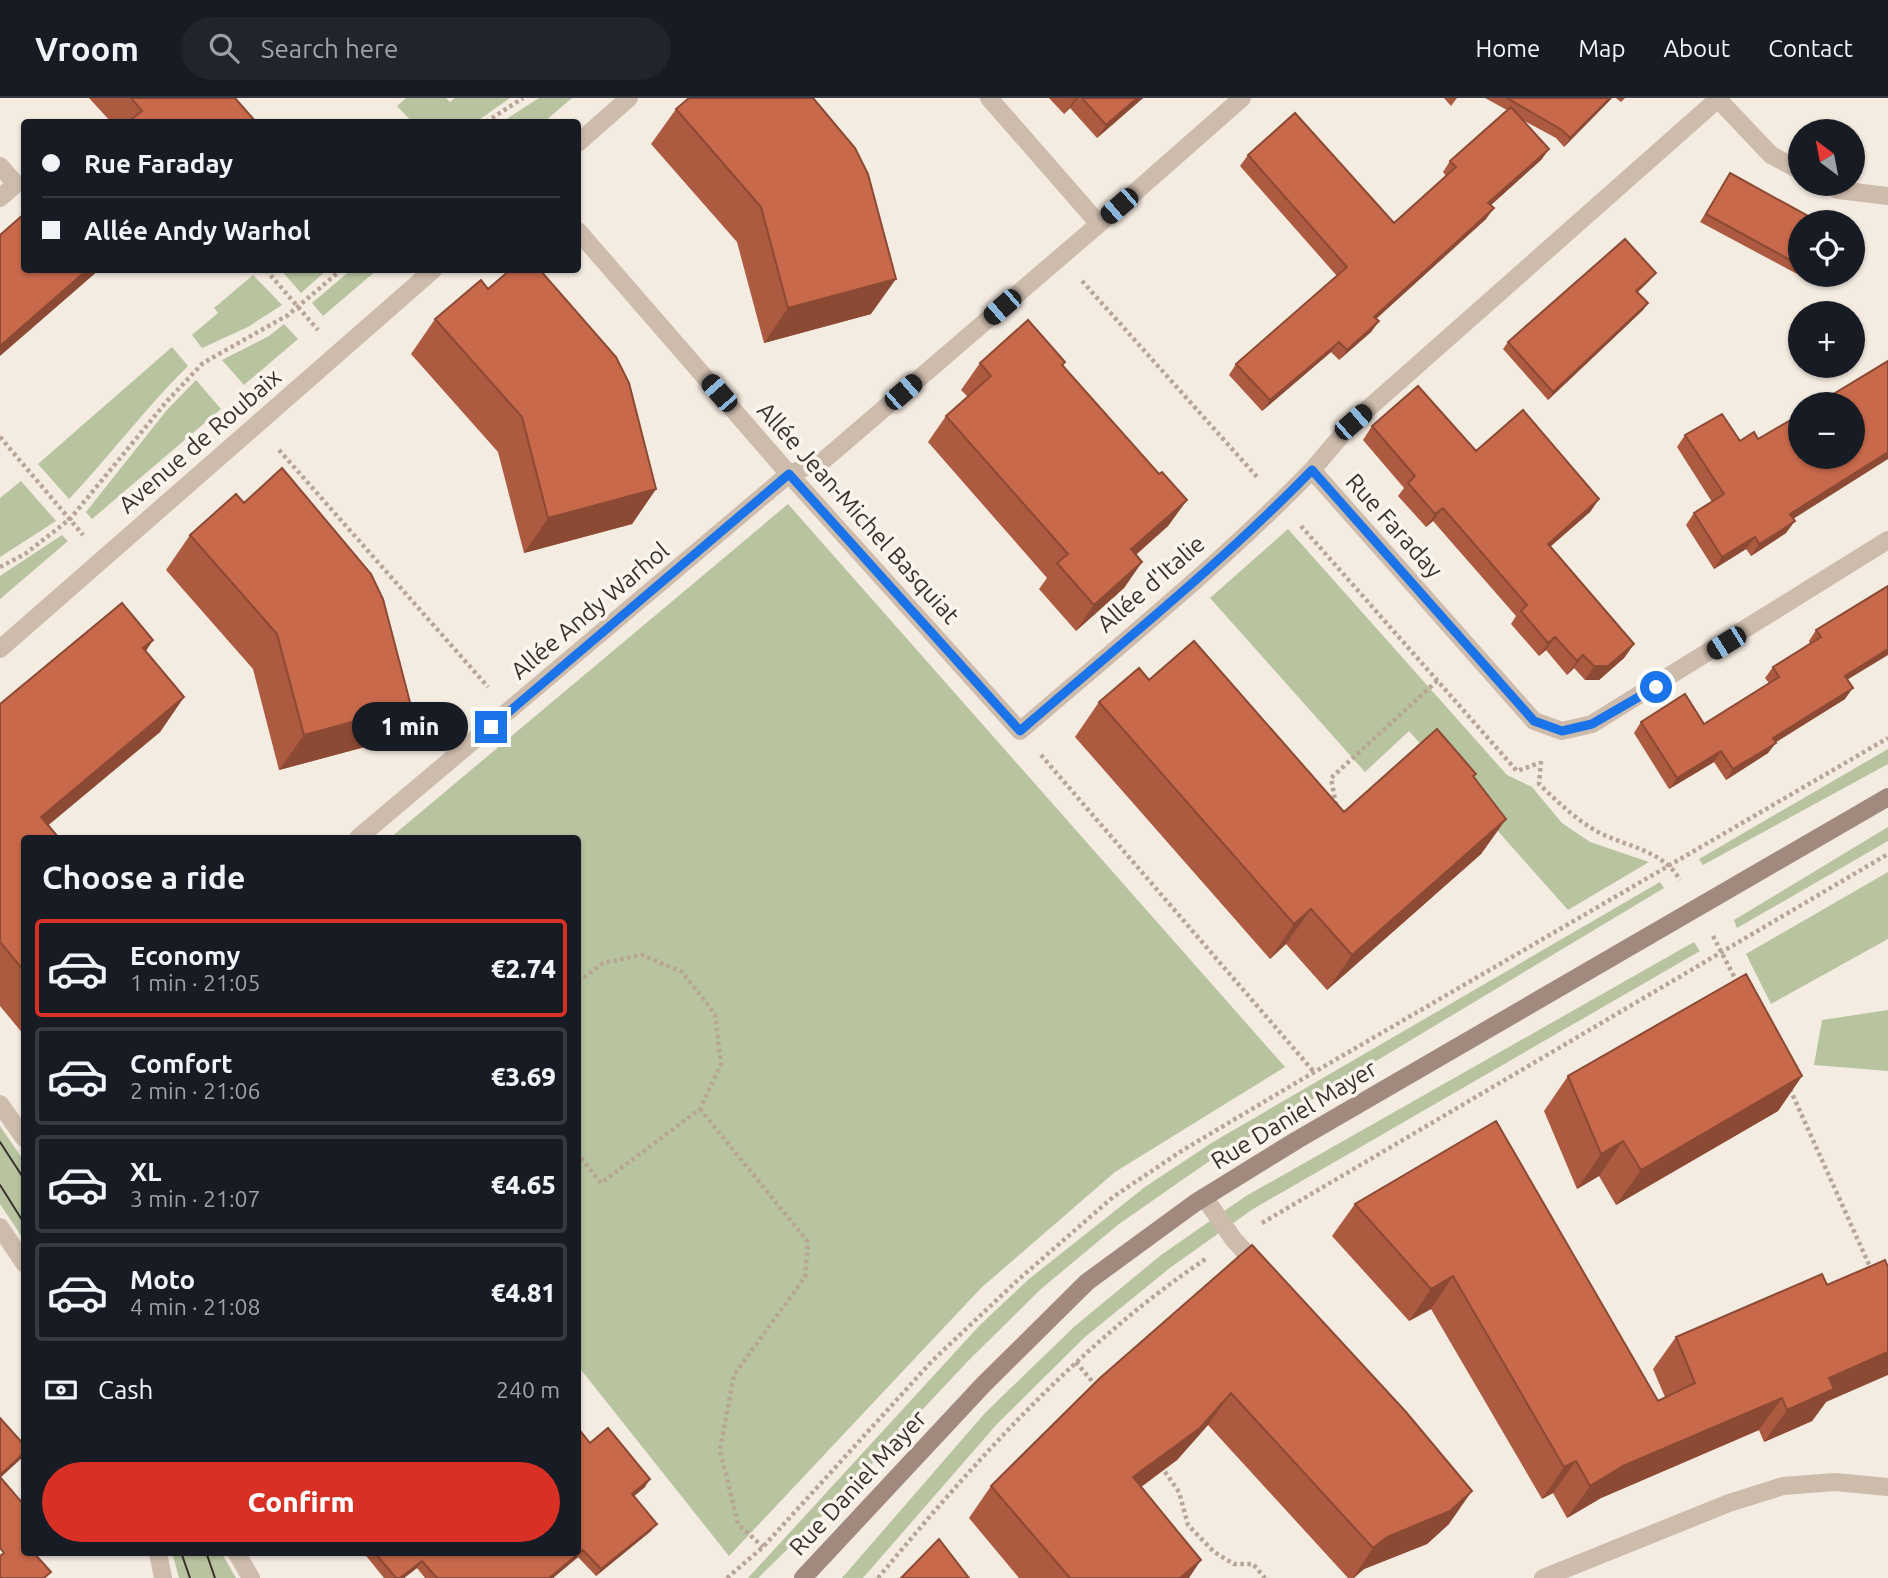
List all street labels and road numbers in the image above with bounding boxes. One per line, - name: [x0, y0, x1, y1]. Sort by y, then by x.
- street label: Avenue de Roubaix: [113, 363, 286, 518]
- street label: Allée Jean-Michel Basquiat: [752, 397, 965, 629]
- street label: Rue Faraday: [1341, 468, 1448, 584]
- street label: Allée d'Italie: [1092, 530, 1210, 638]
- street label: Allée Andy Warhol: [505, 537, 674, 685]
- street label: Rue Daniel Mayer: [1206, 1055, 1381, 1175]
- street label: Rue Daniel Mayer: [784, 1405, 932, 1561]

